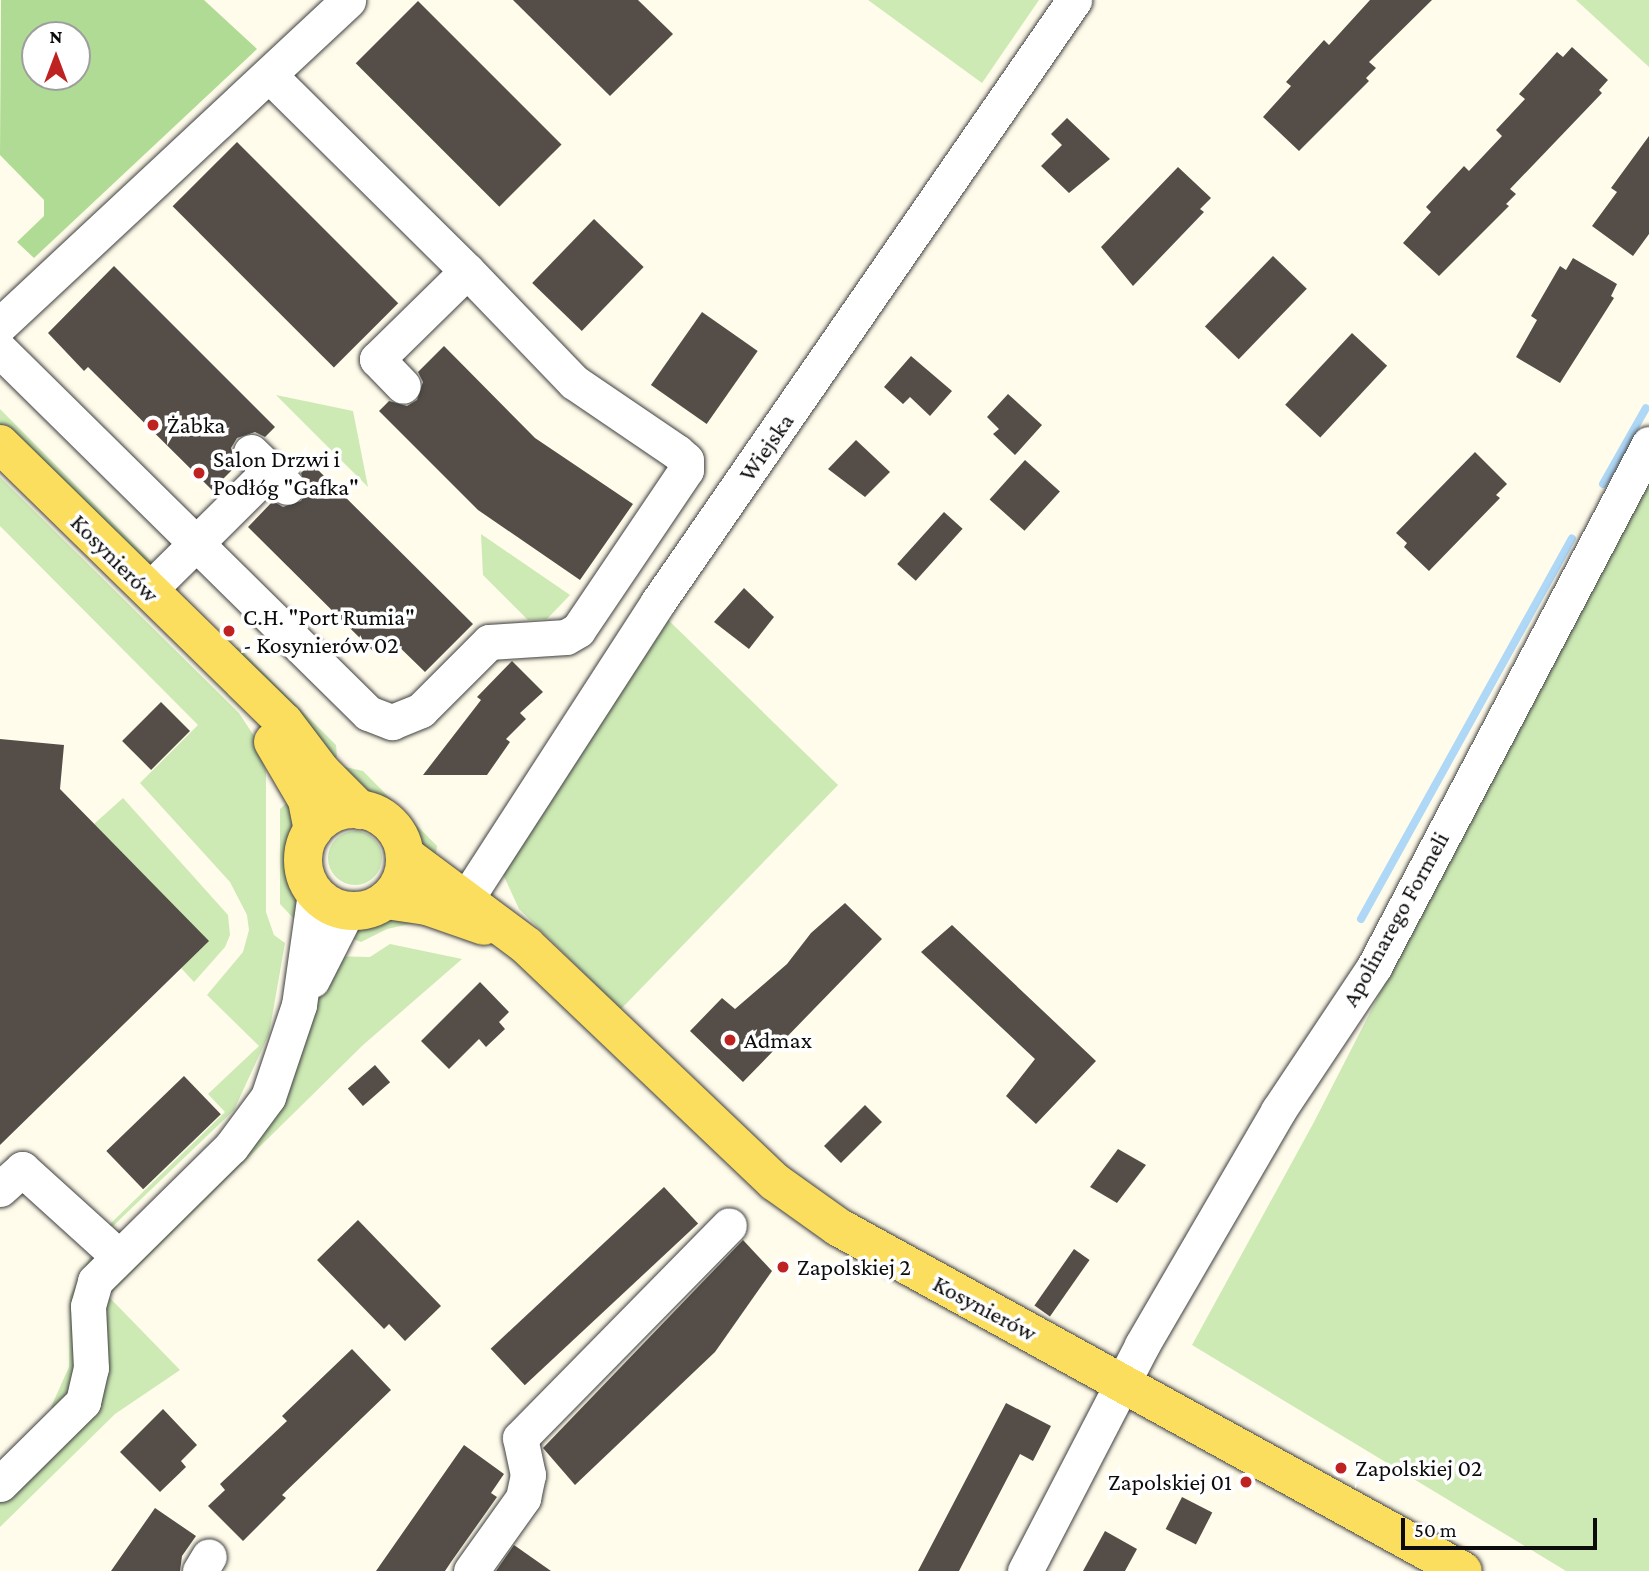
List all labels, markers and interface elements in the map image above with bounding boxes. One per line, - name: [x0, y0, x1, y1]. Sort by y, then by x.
- north arrow: [21, 21, 91, 91]
- text: N: [50, 26, 62, 47]
- street label: Wiejska: [732, 407, 800, 487]
- place label: Żabka: [167, 411, 225, 439]
- marker: Żabka: [145, 417, 161, 433]
- place label: Salon Drzwi i Podłóg "Gafka": [213, 445, 359, 501]
- marker: Salon Drzwi i Podłóg "Gafka": [191, 465, 207, 481]
- street label: Kosynierów: [65, 508, 165, 608]
- place label: C.H. "Port Rumia" - Kosynierów 02: [243, 603, 415, 659]
- marker: C.H. "Port Rumia" - Kosynierów 02: [221, 623, 237, 639]
- street label: Apolinarego Formeli: [1335, 827, 1455, 1011]
- place label: Admax: [744, 1026, 812, 1054]
- marker: Admax: [722, 1032, 738, 1048]
- place label: Zapolskiej 2: [797, 1253, 911, 1281]
- marker: Zapolskiej 2: [775, 1259, 791, 1275]
- street label: Kosynierów: [928, 1269, 1042, 1347]
- place label: Zapolskiej 02: [1355, 1454, 1482, 1482]
- marker: Zapolskiej 02: [1333, 1460, 1349, 1476]
- place label: Zapolskiej 01: [1108, 1468, 1232, 1496]
- marker: Zapolskiej 01: [1238, 1474, 1254, 1490]
- scale bar: [1404, 1504, 1600, 1548]
- text: 50 m: [1414, 1518, 1457, 1542]

